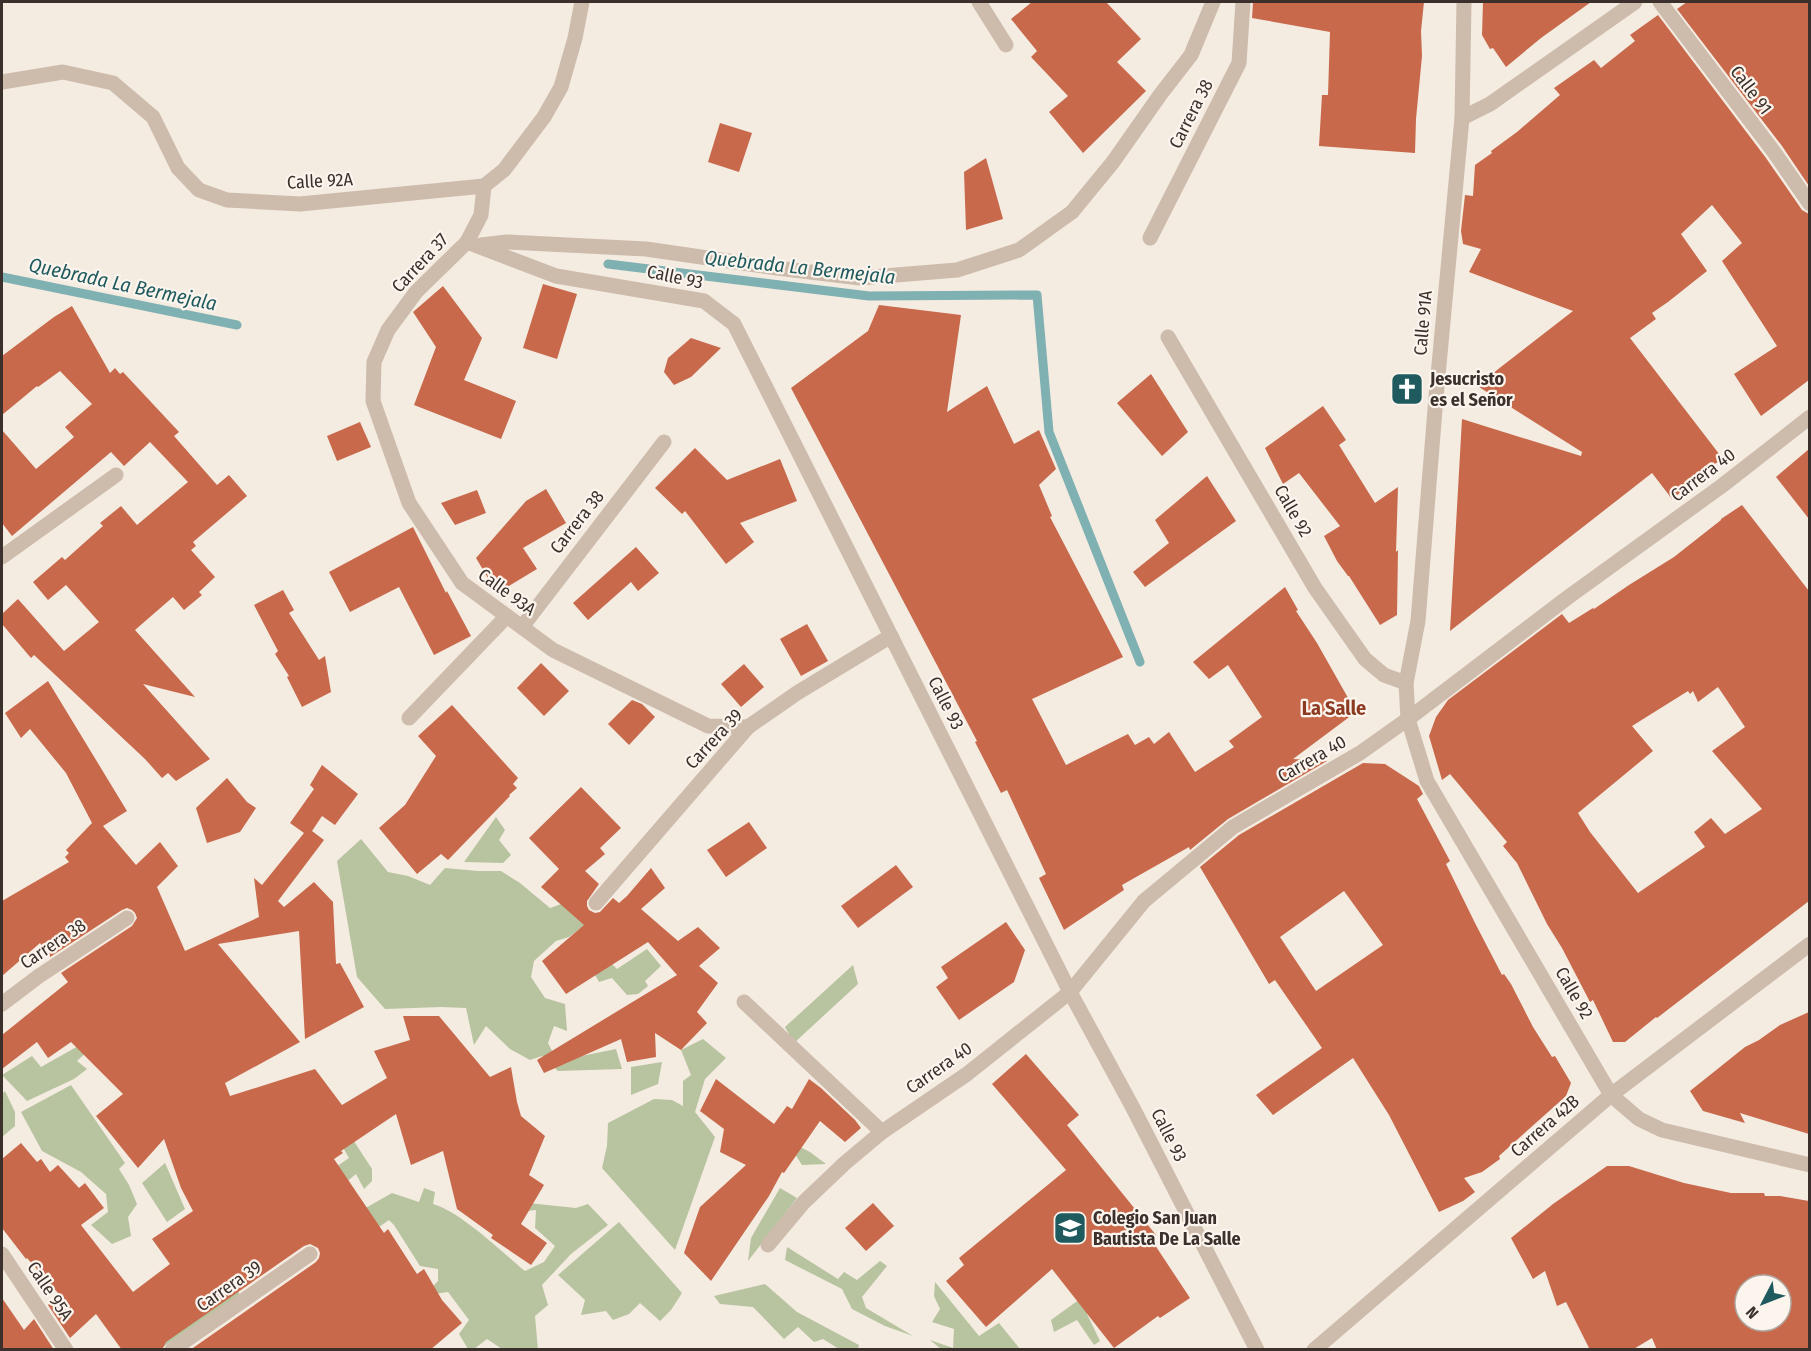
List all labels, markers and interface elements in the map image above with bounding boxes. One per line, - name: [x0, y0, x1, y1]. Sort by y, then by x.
- street label: Calle 91: [1725, 61, 1777, 119]
- street label: Carrera 38: [1164, 76, 1218, 152]
- street label: Calle 92A: [286, 168, 354, 194]
- street label: Carrera 37: [387, 229, 453, 297]
- water label: Quebrada La Bermejala: [703, 245, 897, 289]
- water label: Quebrada La Bermejala: [27, 252, 219, 316]
- street label: Calle 93: [645, 260, 705, 294]
- street label: Calle 91A: [1409, 289, 1437, 356]
- place label: Jesucristo es el Señor: [1429, 368, 1513, 411]
- church icon: Jesucristo es el Señor: [1389, 371, 1425, 407]
- street label: Carrera 40: [1666, 443, 1740, 507]
- street label: Calle 92: [1269, 481, 1317, 541]
- street label: Carrera 38: [545, 486, 609, 558]
- street label: Calle 93A: [474, 564, 541, 621]
- street label: Calle 93: [923, 673, 969, 733]
- district label: La Salle: [1302, 696, 1366, 720]
- street label: Carrera 39: [681, 704, 747, 774]
- street label: Carrera 40: [1274, 731, 1350, 787]
- street label: Carrera 38: [16, 914, 90, 974]
- street label: Calle 92: [1550, 963, 1598, 1023]
- street label: Carrera 40: [902, 1037, 976, 1099]
- street label: Carrera 42B: [1506, 1090, 1584, 1162]
- street label: Calle 93: [1146, 1105, 1192, 1165]
- place label: Colegio San Juan Bautista De La Salle: [1093, 1207, 1241, 1250]
- school or university icon: Colegio San Juan Bautista De La Salle: [1052, 1210, 1088, 1246]
- street label: Carrera 39: [192, 1256, 266, 1316]
- street label: Calle 95A: [22, 1257, 78, 1325]
- north arrow: [1733, 1273, 1793, 1333]
- text: N: [1742, 1303, 1762, 1323]

